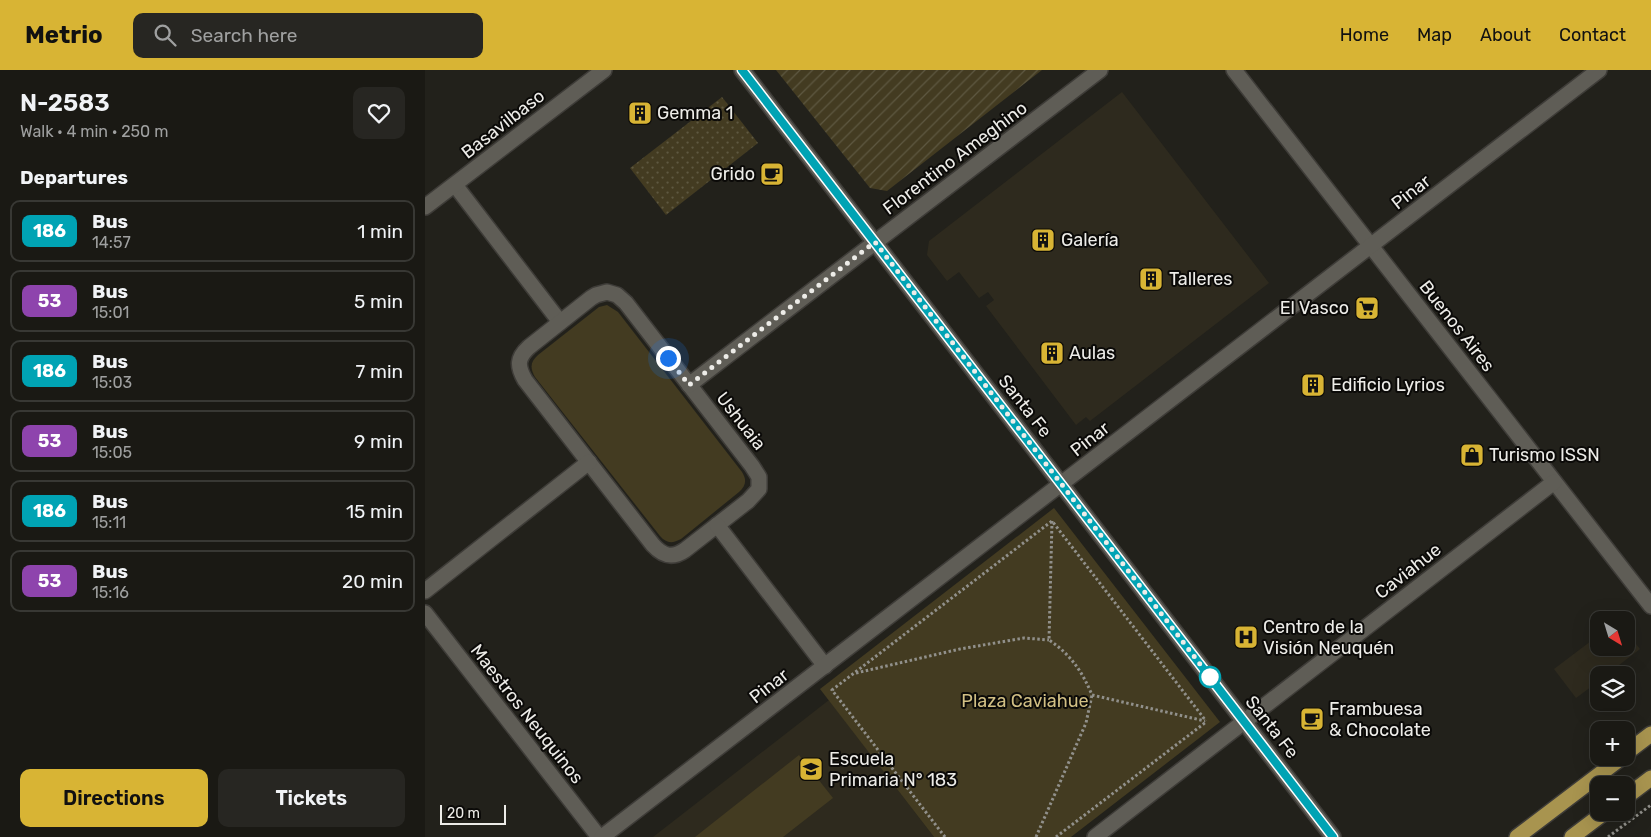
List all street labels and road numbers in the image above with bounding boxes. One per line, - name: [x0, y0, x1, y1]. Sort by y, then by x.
- street label: Basavilbaso: [457, 85, 549, 163]
- street label: Florentino Ameghino: [879, 97, 1031, 219]
- street label: Pinar: [1387, 170, 1435, 214]
- street label: Buenos Aires: [1415, 276, 1499, 376]
- street label: Santa Fe: [994, 370, 1056, 442]
- street label: Ushuaia: [711, 388, 771, 454]
- street label: Pinar: [1066, 417, 1114, 461]
- street label: Caviahue: [1371, 538, 1445, 604]
- street label: Maestros Neuquinos: [466, 640, 588, 788]
- street label: Pinar: [745, 664, 793, 708]
- street label: Santa Fe: [1241, 691, 1303, 763]

